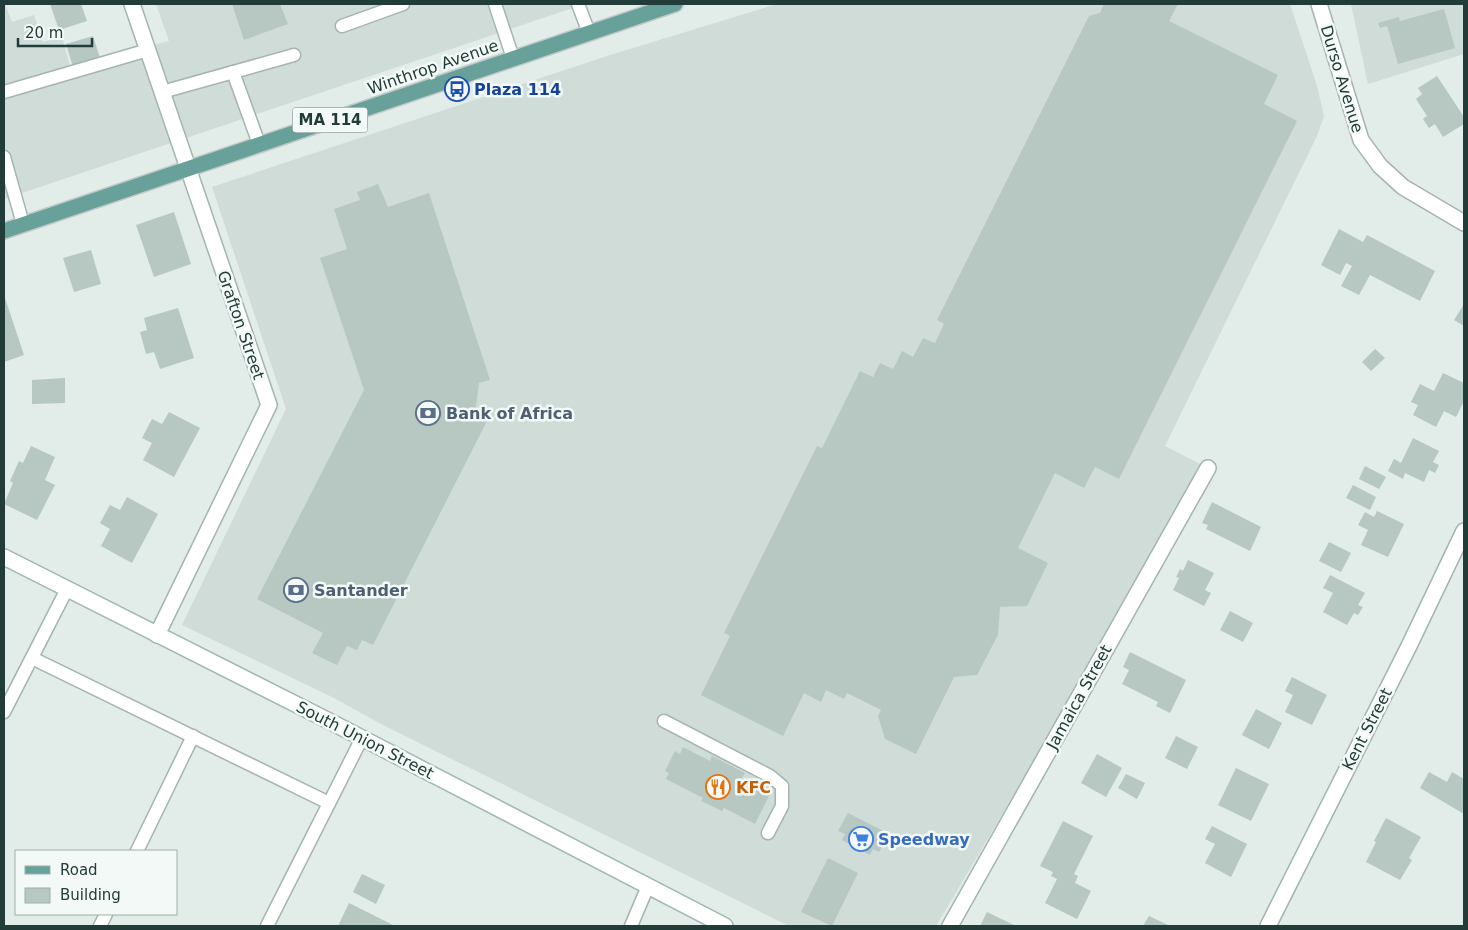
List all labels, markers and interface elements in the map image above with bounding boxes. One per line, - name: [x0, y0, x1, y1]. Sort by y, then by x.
- scale bar: [18, 15, 91, 47]
- street label: Durso Avenue: [1317, 23, 1367, 135]
- text: 20 m: [25, 24, 63, 42]
- street label: Winthrop Avenue: [365, 36, 501, 98]
- bus stop icon: Plaza 114: [444, 76, 470, 102]
- place label: Plaza 114: [474, 80, 561, 99]
- road number: MA 114: [292, 108, 368, 132]
- street label: Grafton Street: [213, 268, 269, 382]
- bank icon: Bank of Africa: [415, 400, 441, 426]
- place label: Bank of Africa: [446, 404, 573, 423]
- bank icon: Santander: [283, 577, 309, 603]
- place label: Santander: [314, 581, 408, 600]
- street label: Jamaica Street: [1042, 641, 1116, 754]
- street label: Kent Street: [1338, 685, 1396, 773]
- street label: South Union Street: [293, 697, 437, 783]
- restaurant icon: KFC: [705, 774, 731, 800]
- place label: KFC: [736, 778, 771, 797]
- supermarket icon: Speedway: [848, 826, 874, 852]
- place label: Speedway: [878, 830, 970, 849]
- legend: [15, 850, 178, 915]
- text: Road: [60, 861, 98, 879]
- text: Building: [60, 886, 121, 904]

